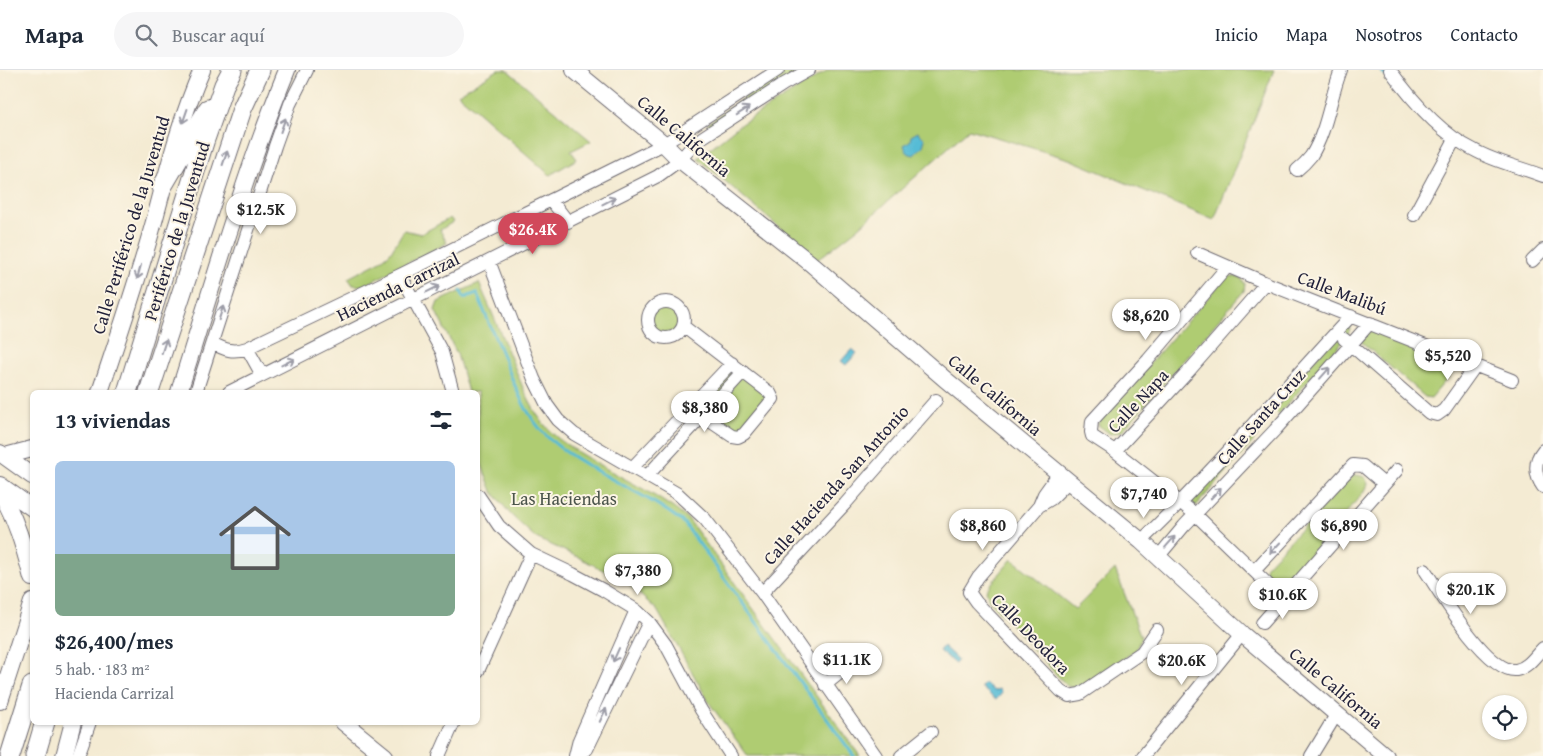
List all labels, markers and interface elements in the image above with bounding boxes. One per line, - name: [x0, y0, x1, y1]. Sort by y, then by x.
- search box: [114, 12, 464, 57]
- text: Mapa: [25, 17, 84, 52]
- icon: search: [132, 21, 160, 49]
- text: Buscar aquí: [172, 21, 265, 49]
- text: Inicio: [1215, 21, 1258, 48]
- text: Mapa: [1286, 21, 1327, 48]
- text: Nosotros: [1355, 21, 1423, 48]
- text: Contacto: [1451, 21, 1518, 48]
- street label: Calle California: [631, 88, 738, 183]
- one-way arrow: [736, 106, 750, 116]
- one-way arrow: [180, 107, 189, 123]
- street label: Calle Periférico de la Juventud: [87, 113, 175, 337]
- one-way arrow: [279, 118, 288, 133]
- street label: Periférico de la Juventud: [139, 139, 215, 323]
- one-way arrow: [221, 151, 231, 167]
- pin: $12.5K: [220, 192, 302, 235]
- one-way arrow: [602, 196, 617, 206]
- text: $12.5K: [237, 197, 285, 221]
- pin: $26.4K: [492, 212, 574, 255]
- text: $26.4K: [509, 217, 557, 241]
- street label: Hacienda Carrizal: [332, 245, 464, 328]
- one-way arrow: [134, 263, 144, 279]
- street label: Calle Malibú: [1294, 263, 1391, 322]
- one-way arrow: [425, 284, 440, 293]
- pin: $8,620: [1105, 298, 1187, 341]
- text: $8,620: [1123, 303, 1169, 327]
- one-way arrow: [217, 305, 227, 321]
- one-way arrow: [160, 338, 170, 354]
- pin: $5,520: [1407, 338, 1489, 381]
- text: $5,520: [1425, 343, 1471, 367]
- street label: Calle California: [942, 347, 1049, 442]
- one-way arrow: [280, 357, 295, 367]
- street label: Calle Napa: [1101, 362, 1175, 439]
- street label: Calle Santa Cruz: [1210, 362, 1312, 471]
- one-way arrow: [1320, 366, 1331, 379]
- pin: $8,380: [664, 390, 746, 433]
- text: $8,380: [682, 395, 728, 419]
- street label: Calle Hacienda San Antonio: [756, 399, 915, 571]
- text: 13 viviendas: [55, 405, 171, 436]
- icon: filters: [427, 406, 455, 434]
- pin: $7,740: [1103, 476, 1185, 519]
- text: $7,740: [1121, 481, 1167, 505]
- park label: Las Haciendas: [511, 485, 617, 512]
- one-way arrow: [1210, 486, 1222, 499]
- icon: home: [210, 493, 300, 583]
- pin: $8,860: [942, 508, 1024, 551]
- pin: $6,890: [1303, 508, 1385, 551]
- text: $8,860: [960, 513, 1006, 537]
- text: $6,890: [1321, 513, 1367, 537]
- one-way arrow: [1164, 536, 1176, 549]
- one-way arrow: [1269, 542, 1281, 555]
- pin: $7,380: [597, 554, 679, 596]
- text: $7,380: [615, 558, 661, 582]
- pin: $20.1K: [1430, 572, 1512, 615]
- text: $20.1K: [1447, 577, 1495, 601]
- pin: $10.6K: [1242, 578, 1324, 620]
- text: $10.6K: [1259, 582, 1307, 606]
- street label: Calle Deodora: [986, 587, 1078, 681]
- text: $26,400/mes: [55, 626, 174, 657]
- street label: Calle California: [1283, 640, 1390, 735]
- pin: $11.1K: [806, 642, 888, 685]
- pin: $20.6K: [1141, 644, 1223, 686]
- one-way arrow: [611, 647, 621, 662]
- text: $11.1K: [823, 647, 871, 671]
- text: $20.6K: [1158, 648, 1206, 672]
- text: 5 hab. · 183 m²: [55, 657, 150, 681]
- text: Hacienda Carrizal: [55, 681, 174, 705]
- map controls: [1482, 695, 1527, 740]
- button: locate: [1482, 695, 1527, 740]
- one-way arrow: [599, 708, 608, 723]

